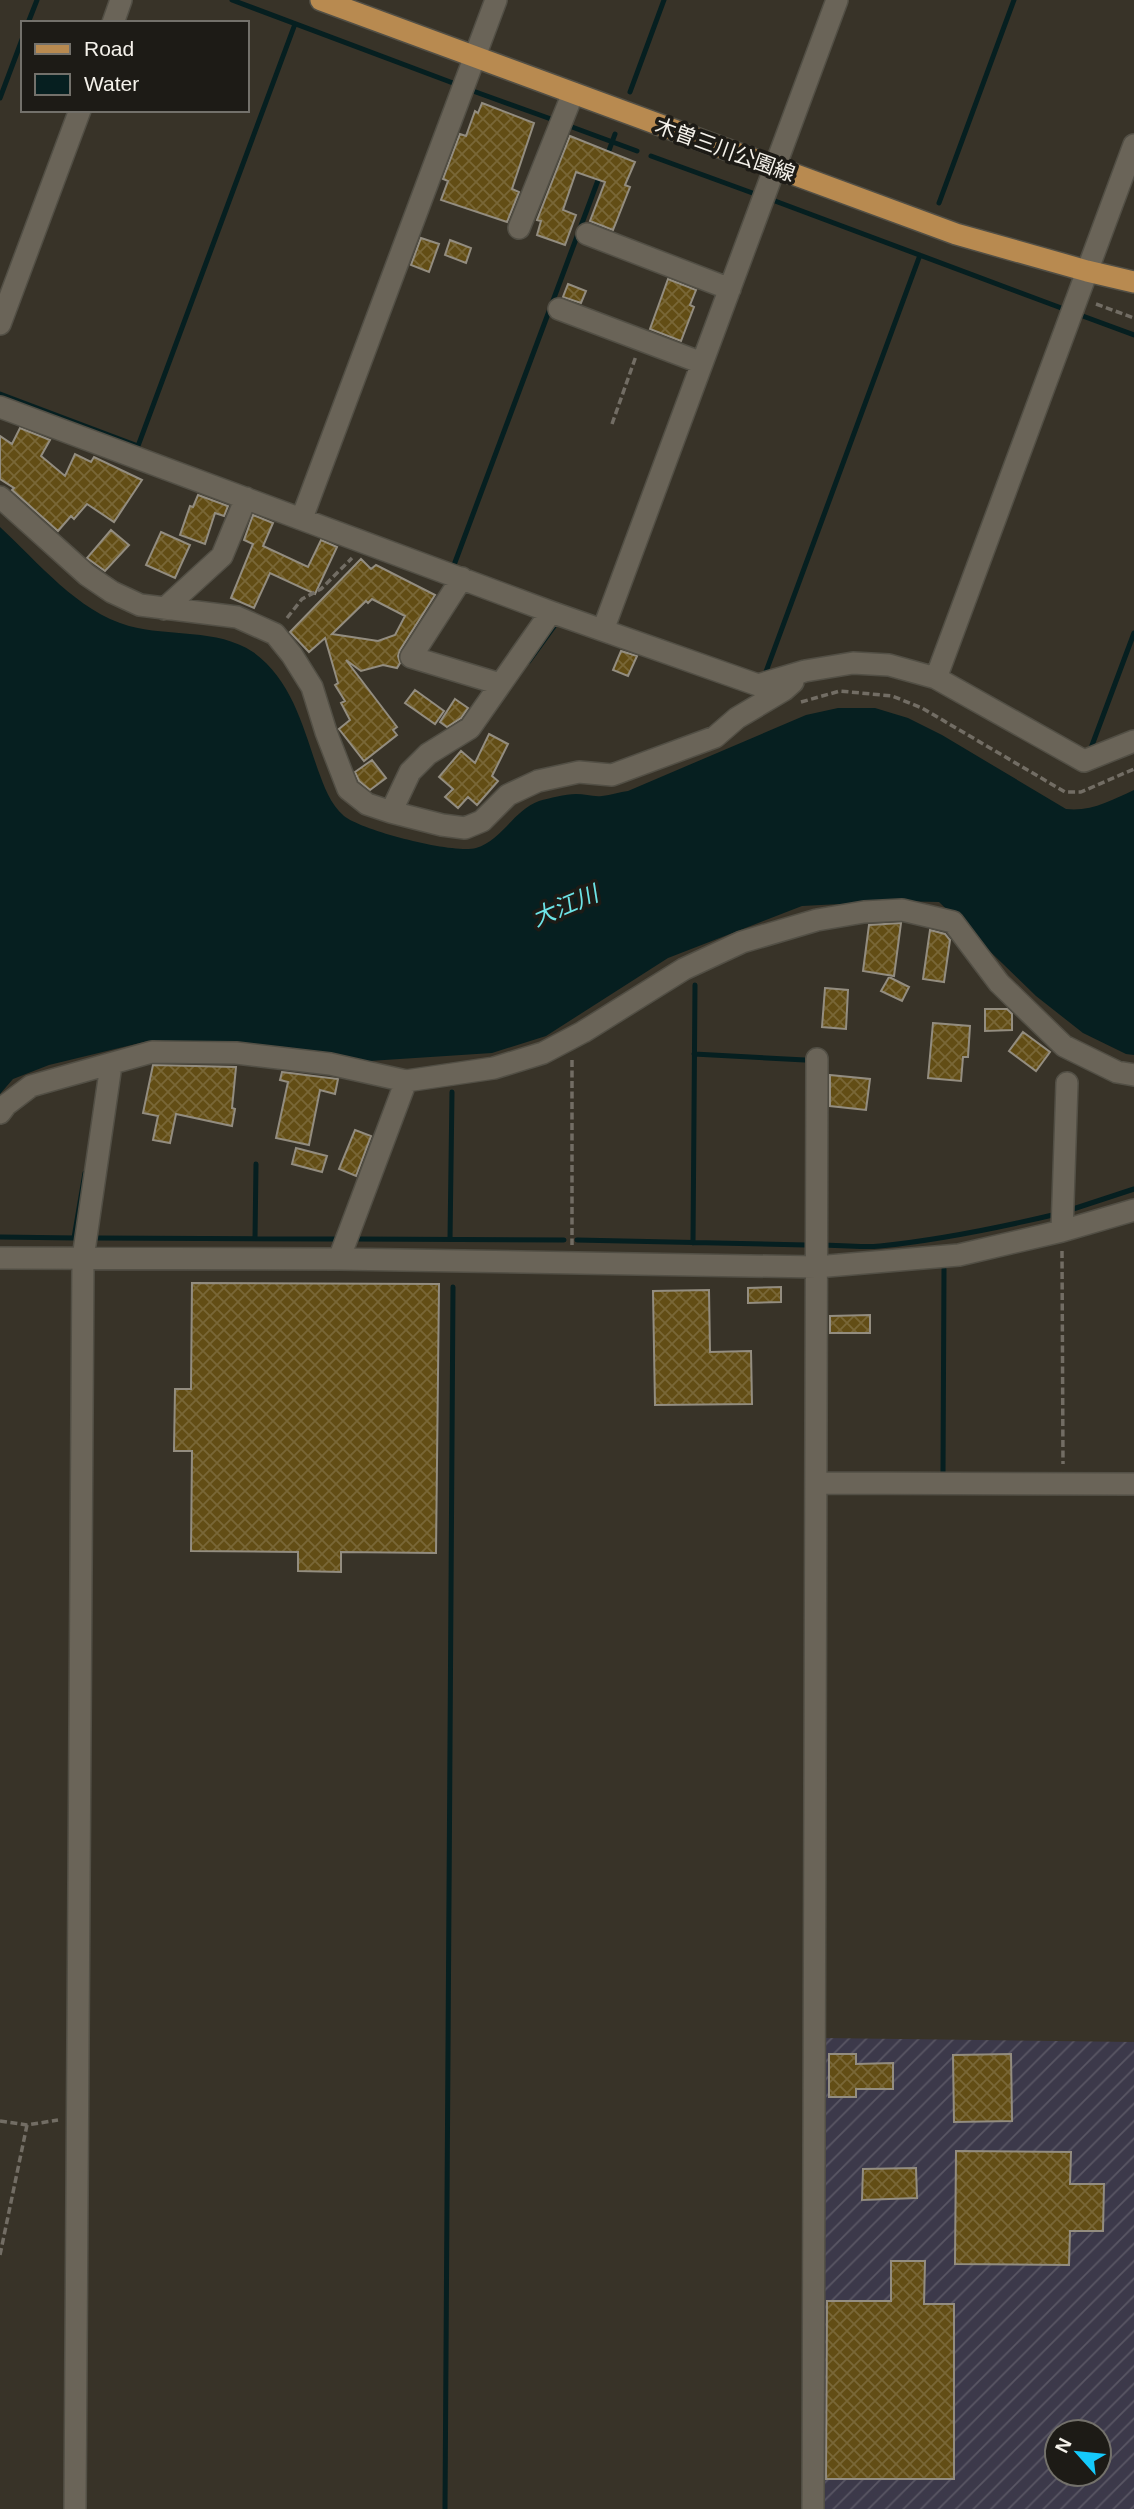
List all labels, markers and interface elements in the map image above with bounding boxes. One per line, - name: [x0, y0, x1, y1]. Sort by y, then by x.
- legend: [21, 21, 248, 112]
- text: Road: [84, 37, 134, 60]
- text: Water: [84, 72, 139, 95]
- street label: 木曽三川公園線: [652, 114, 798, 185]
- water label: 大江川: [528, 879, 605, 931]
- north arrow: [1043, 2418, 1113, 2488]
- text: N: [1051, 2435, 1076, 2456]

